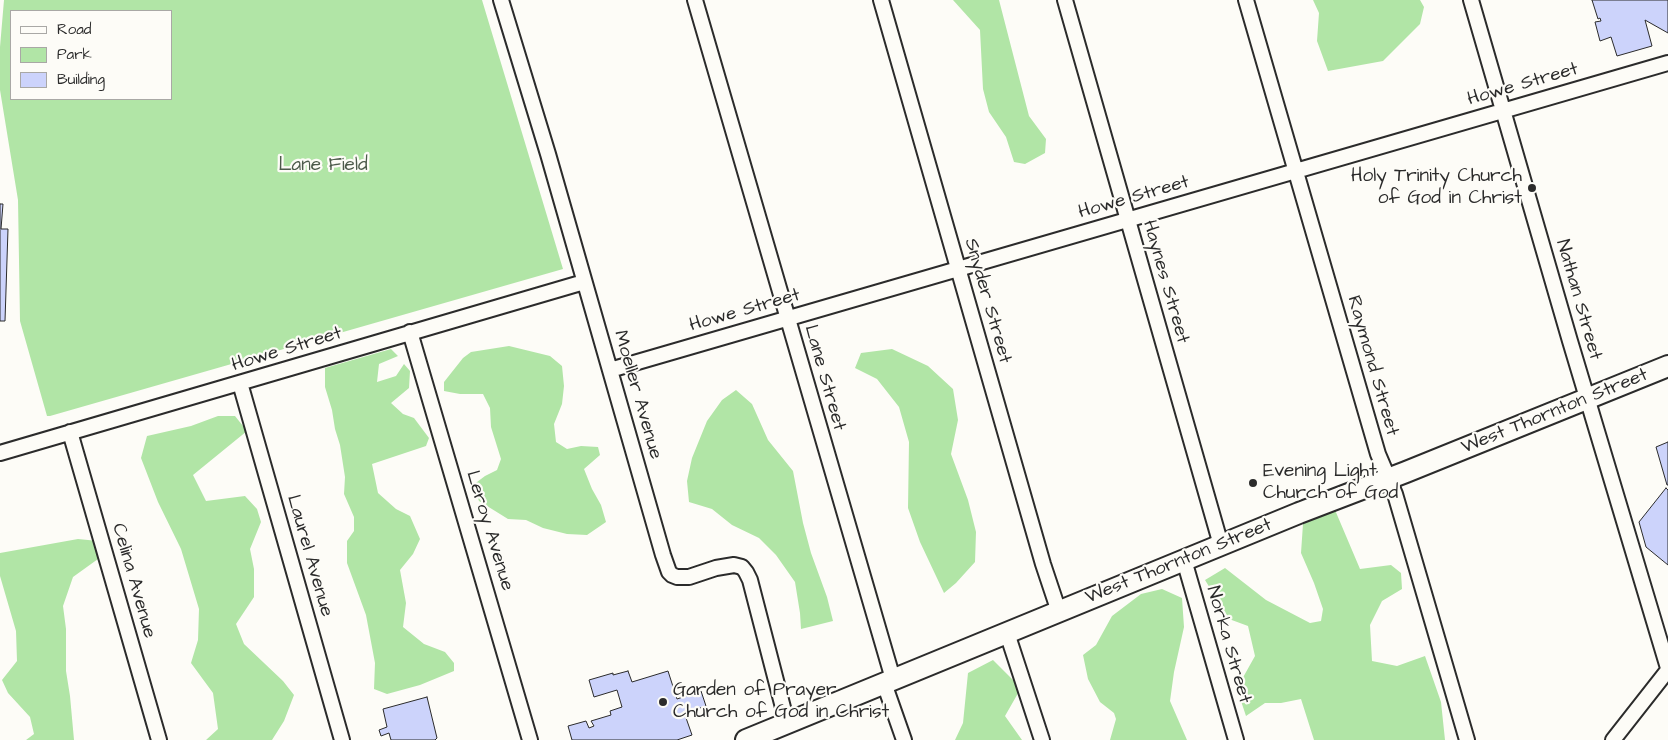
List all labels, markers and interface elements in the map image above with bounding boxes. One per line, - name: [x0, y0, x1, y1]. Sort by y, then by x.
- legend: [10, 10, 172, 100]
- text: Road: [57, 19, 91, 40]
- text: Park: [57, 44, 92, 65]
- street label: Howe Street: [1465, 58, 1581, 112]
- text: Building: [57, 69, 105, 90]
- park label: Lane Field: [278, 155, 368, 177]
- place label: Holy Trinity Church of God in Christ: [1351, 166, 1522, 210]
- street label: Howe Street: [1076, 171, 1192, 225]
- marker: Holy Trinity Church of God in Christ: [1526, 182, 1538, 194]
- street label: Haynes Street: [1137, 218, 1193, 346]
- street label: Snyder Street: [958, 236, 1016, 366]
- street label: Nathan Street: [1550, 237, 1606, 363]
- street label: Howe Street: [687, 284, 803, 338]
- street label: Raymond Street: [1341, 293, 1403, 439]
- street label: Howe Street: [229, 322, 345, 378]
- street label: Lane Street: [798, 323, 850, 433]
- street label: Moeller Avenue: [608, 328, 666, 462]
- street label: West Thornton Street: [1458, 364, 1652, 460]
- place label: Evening Light Church of God: [1263, 461, 1398, 505]
- street label: Leroy Avenue: [460, 468, 518, 594]
- marker: Evening Light Church of God: [1247, 477, 1259, 489]
- street label: Laurel Avenue: [281, 493, 337, 619]
- street label: West Thornton Street: [1082, 514, 1276, 610]
- street label: Celina Avenue: [106, 521, 160, 641]
- street label: Norka Street: [1200, 584, 1256, 706]
- place label: Garden of Prayer Church of God in Christ: [673, 680, 889, 724]
- marker: Garden of Prayer Church of God in Christ: [657, 696, 669, 708]

